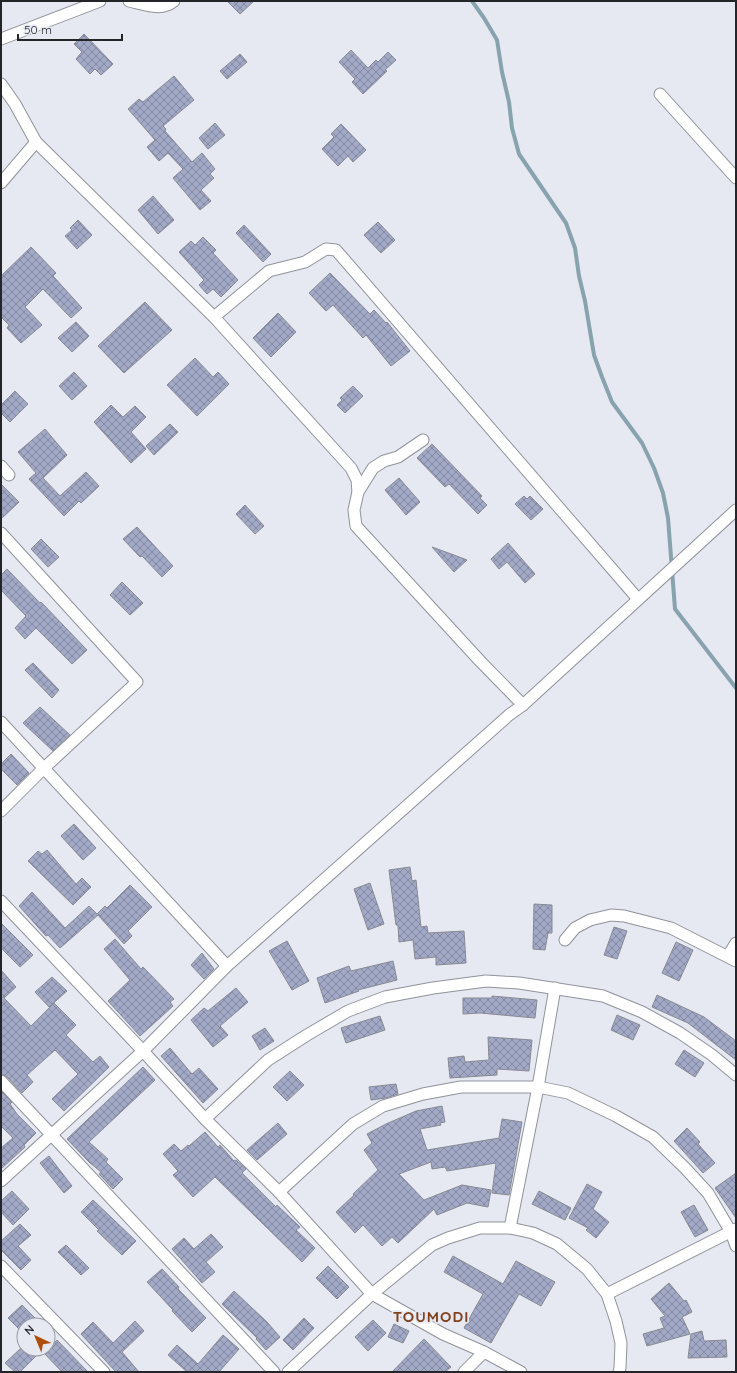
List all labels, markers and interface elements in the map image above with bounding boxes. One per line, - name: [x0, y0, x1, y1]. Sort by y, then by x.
- scale bar: [18, 16, 122, 42]
- text: 50 m: [24, 22, 52, 37]
- district label: TOUMODI: [393, 1307, 469, 1326]
- north arrow: [16, 1317, 56, 1357]
- text: N: [21, 1322, 37, 1338]

